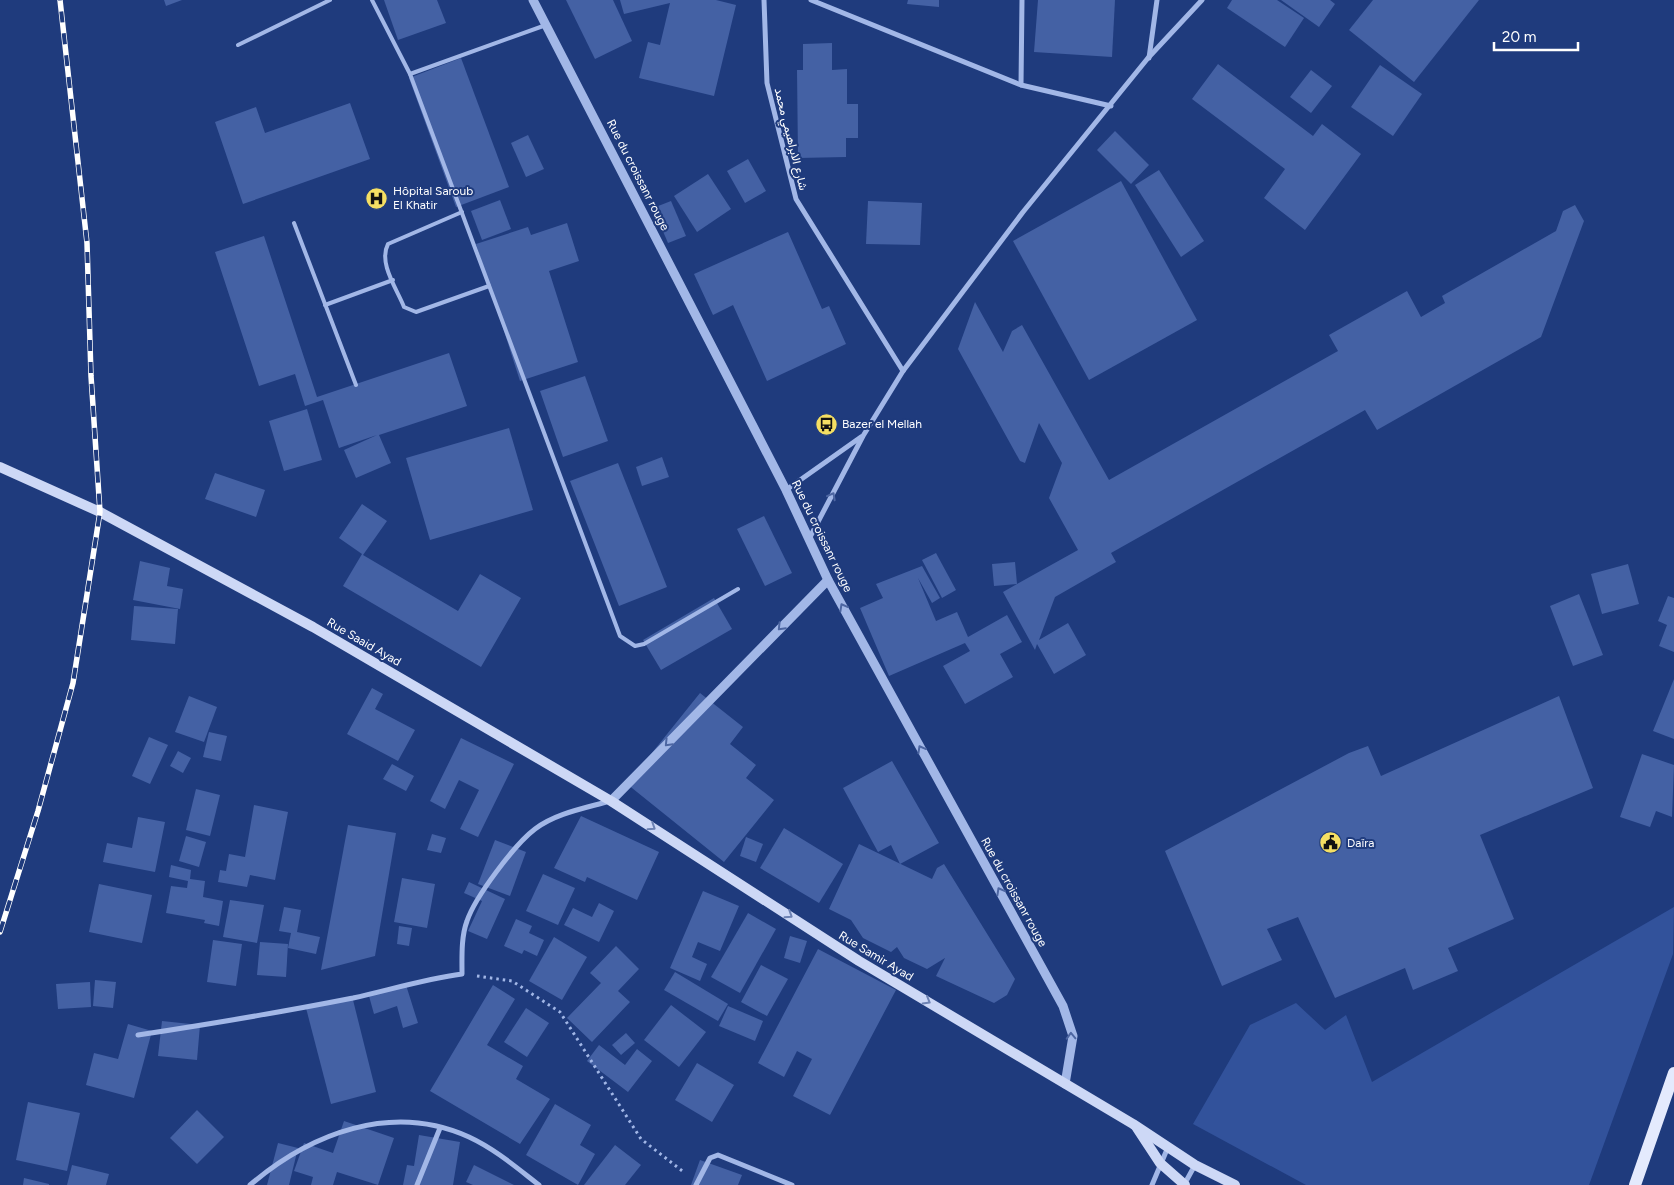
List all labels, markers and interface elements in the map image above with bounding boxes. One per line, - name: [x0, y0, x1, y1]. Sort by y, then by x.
- scale bar: [1494, 20, 1578, 52]
- text: 20 m: [1502, 28, 1536, 46]
- street label: شارع الابراهيمي محمد: [769, 86, 811, 192]
- street label: Rue du croissanr rouge: [604, 117, 672, 233]
- place label: Hôpital Saroub El Khatir: [393, 184, 473, 212]
- hospital icon: Hôpital Saroub El Khatir: [365, 186, 389, 210]
- bus stop icon: Bazer el Mellah: [814, 412, 838, 436]
- place label: Bazer el Mellah: [842, 417, 922, 431]
- street label: Rue du croissanr rouge: [789, 478, 855, 595]
- one-way arrow: [826, 492, 836, 501]
- one-way arrow: [839, 603, 849, 612]
- street label: Rue Saaid Ayad: [324, 615, 404, 669]
- one-way arrow: [778, 621, 787, 630]
- one-way arrow: [665, 737, 674, 746]
- one-way arrow: [918, 745, 928, 754]
- one-way arrow: [647, 821, 656, 830]
- public building icon: Daïra: [1319, 831, 1343, 855]
- street label: Rue du croissanr rouge: [978, 835, 1050, 950]
- place label: Daïra: [1347, 836, 1374, 850]
- one-way arrow: [996, 888, 1006, 897]
- one-way arrow: [783, 909, 792, 919]
- street label: Rue Samir Ayad: [836, 928, 916, 984]
- one-way arrow: [922, 994, 931, 1004]
- one-way arrow: [1066, 1031, 1077, 1039]

